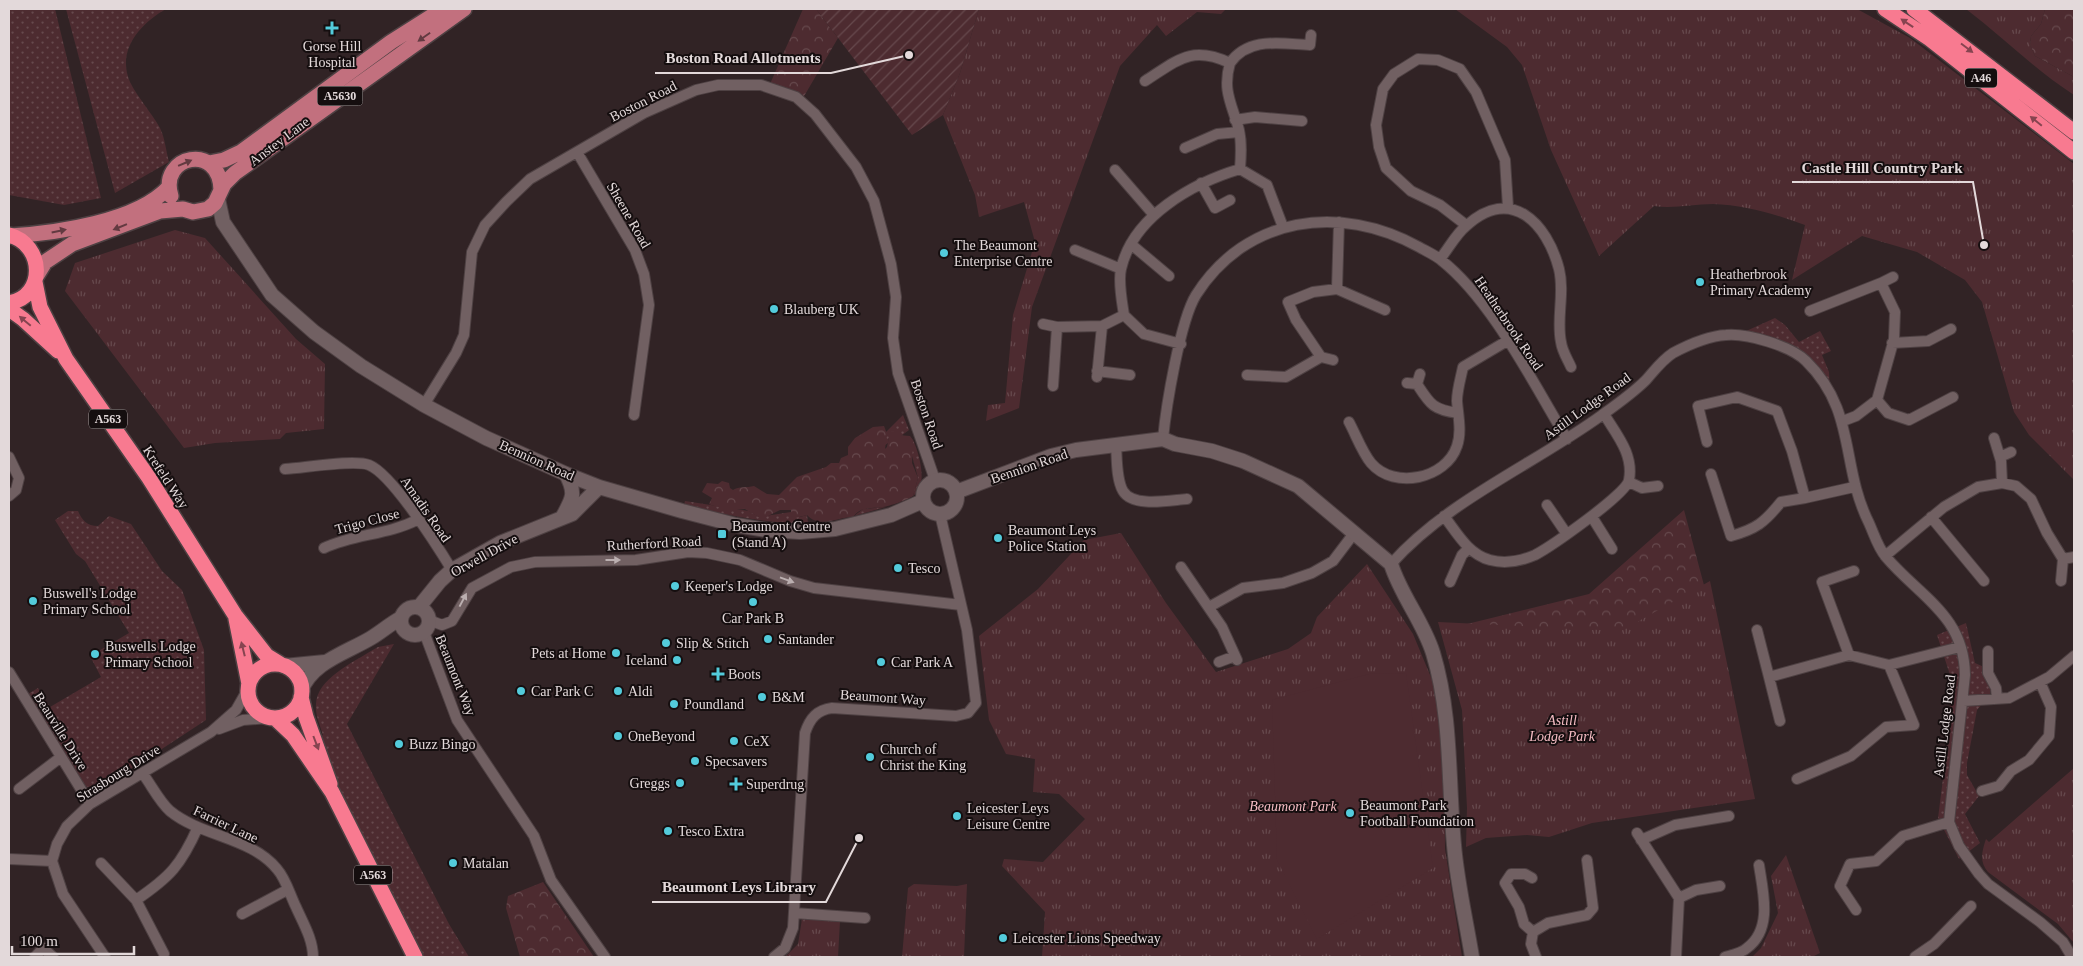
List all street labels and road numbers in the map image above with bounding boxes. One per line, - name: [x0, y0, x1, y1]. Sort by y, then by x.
- road number: A46: [1965, 68, 1997, 88]
- street label: Boston Road: [607, 78, 679, 125]
- road number: A5630: [318, 86, 362, 105]
- street label: Anstey Lane: [246, 114, 312, 169]
- street label: Sheene Road: [604, 180, 653, 251]
- street label: Heatherbrook Road: [1472, 273, 1546, 373]
- street label: Astill Lodge Road: [1541, 370, 1634, 443]
- street label: Boston Road: [908, 377, 945, 451]
- road number: A563: [89, 409, 127, 428]
- street label: Bennion Road: [497, 437, 577, 484]
- street label: Krefeld Way: [140, 443, 191, 511]
- street label: Bennion Road: [989, 446, 1070, 487]
- street label: Amadis Road: [397, 474, 454, 545]
- street label: Trigo Close: [333, 506, 401, 537]
- street label: Orwell Drive: [448, 531, 520, 580]
- street label: Rutherford Road: [606, 534, 702, 553]
- street label: Beaumont Way: [432, 632, 479, 718]
- street label: Astill Lodge Road: [1931, 674, 1958, 778]
- street label: Beaumont Way: [839, 687, 926, 708]
- street label: Beauville Drive: [31, 690, 91, 773]
- street label: Strasbourg Drive: [74, 742, 163, 805]
- street label: Farrier Lane: [191, 803, 260, 846]
- road number: A563: [354, 866, 392, 884]

